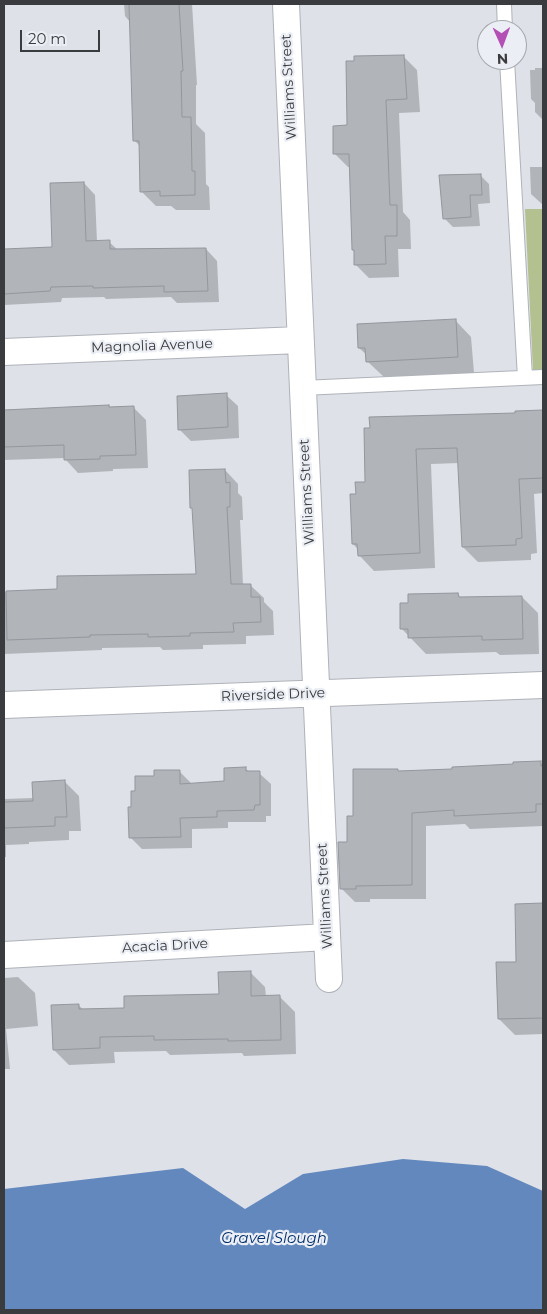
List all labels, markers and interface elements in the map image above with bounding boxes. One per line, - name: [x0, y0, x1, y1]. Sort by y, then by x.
- scale bar: [22, 20, 102, 52]
- north arrow: [477, 20, 527, 70]
- text: 20 m: [28, 29, 66, 48]
- street label: Williams Street: [278, 33, 300, 141]
- text: N: [497, 50, 508, 68]
- street label: Magnolia Avenue: [91, 335, 213, 357]
- street label: Williams Street: [296, 438, 318, 546]
- street label: Riverside Drive: [221, 685, 325, 705]
- street label: Williams Street: [314, 842, 336, 950]
- street label: Acacia Drive: [121, 935, 209, 957]
- water label: Gravel Slough: [221, 1230, 327, 1248]

